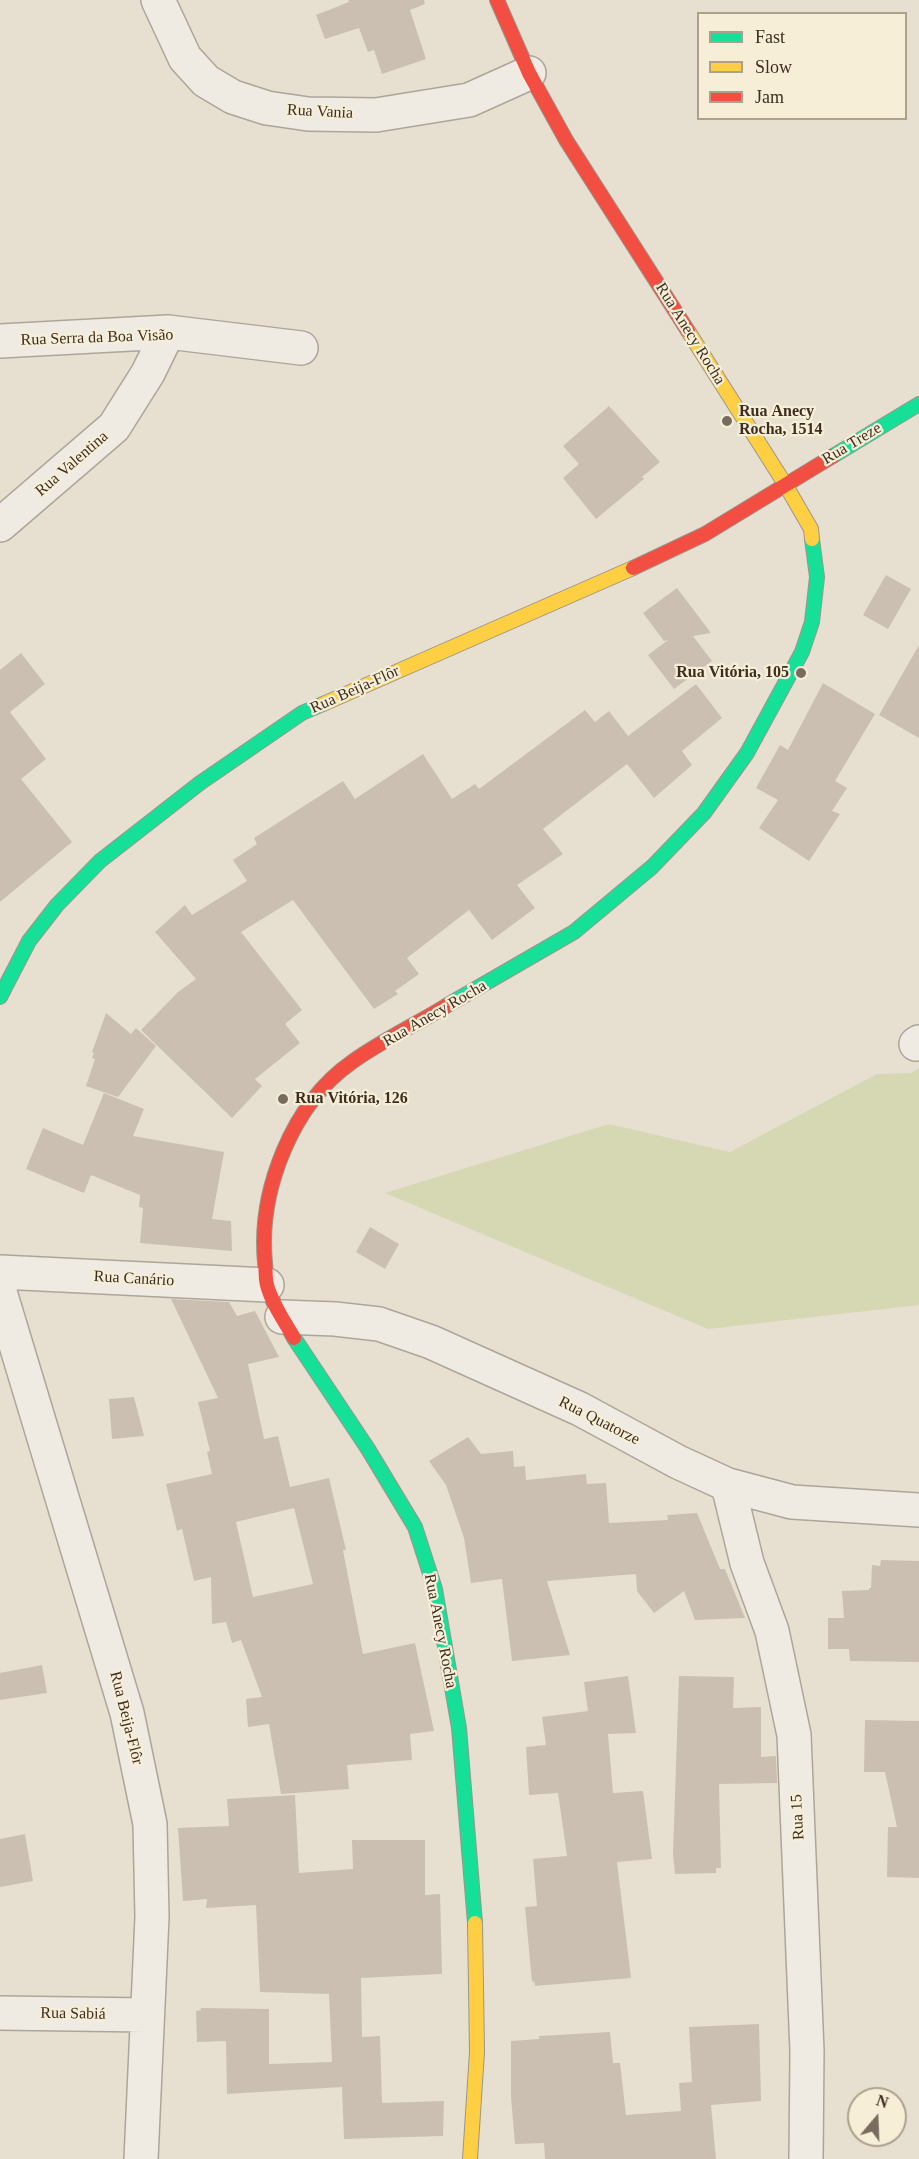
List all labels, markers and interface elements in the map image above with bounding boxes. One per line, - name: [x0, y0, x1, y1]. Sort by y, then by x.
- legend: [697, 12, 907, 120]
- text: Fast: [755, 27, 785, 47]
- text: Slow: [755, 57, 792, 77]
- text: Jam: [755, 87, 784, 107]
- street label: Rua Vania: [286, 101, 354, 123]
- street label: Rua Anecy Rocha: [651, 280, 729, 388]
- street label: Rua Serra da Boa Visão: [20, 326, 174, 350]
- place label: Rua Anecy Rocha, 1514: [739, 402, 823, 440]
- marker: Rua Anecy Rocha, 1514: [720, 414, 734, 428]
- street label: Rua Treze: [819, 419, 885, 469]
- street label: Rua Valentina: [32, 427, 112, 501]
- street label: Rua Beija-Flôr: [307, 662, 403, 718]
- place label: Rua Vitória, 105: [676, 663, 789, 683]
- marker: Rua Vitória, 105: [794, 666, 808, 680]
- street label: Rua Anecy Rocha: [380, 977, 490, 1051]
- place label: Rua Vitória, 126: [295, 1089, 408, 1109]
- marker: Rua Vitória, 126: [276, 1092, 290, 1106]
- street label: Rua Canário: [93, 1267, 175, 1291]
- street label: Rua Quatorze: [555, 1392, 643, 1450]
- street label: Rua Anecy Rocha: [419, 1572, 461, 1690]
- street label: Rua Beija-Flôr: [105, 1669, 147, 1767]
- street label: Rua 15: [787, 1794, 809, 1840]
- street label: Rua Sabiá: [40, 2004, 106, 2024]
- north arrow: [847, 2087, 907, 2147]
- text: N: [874, 2091, 891, 2111]

